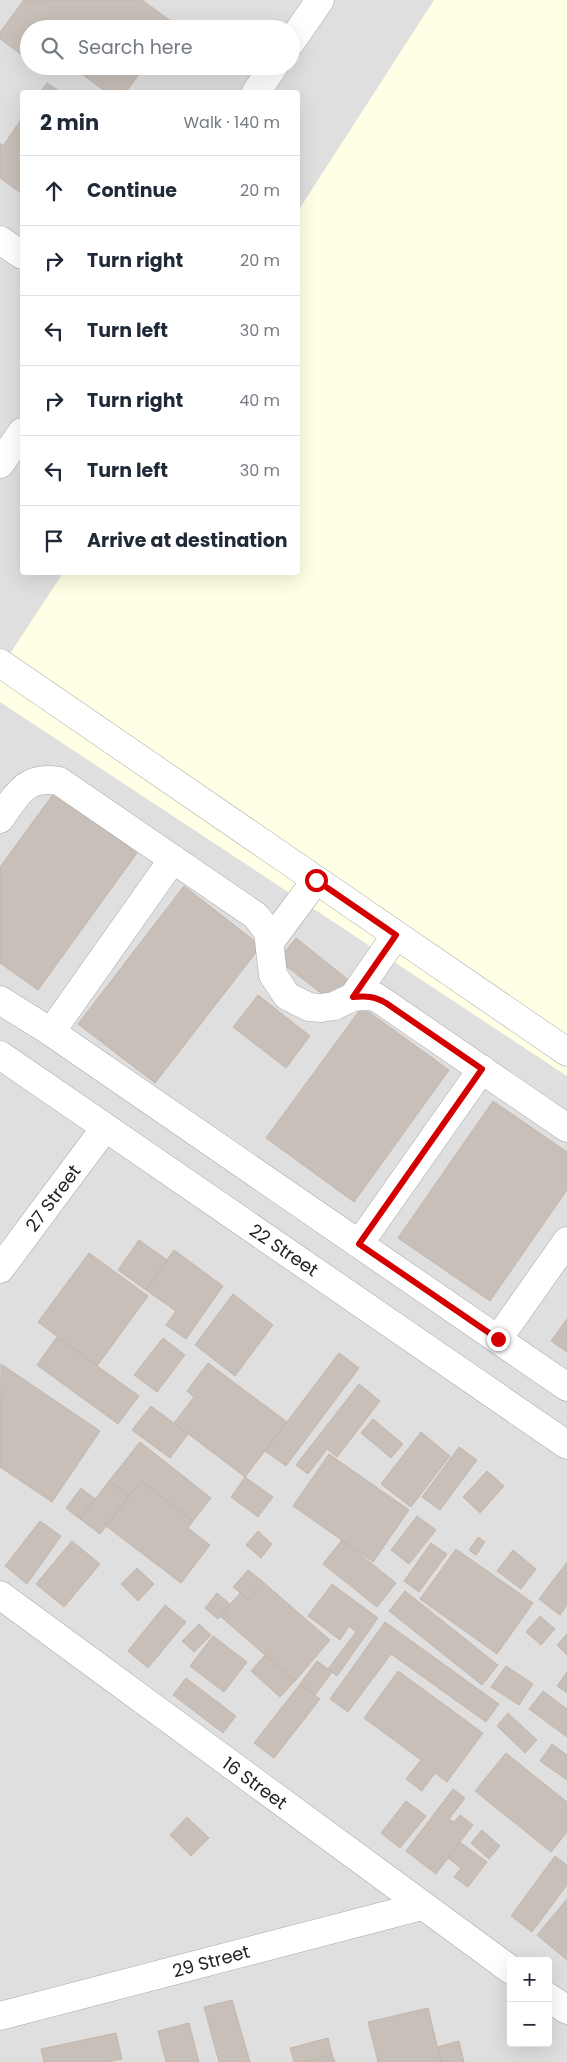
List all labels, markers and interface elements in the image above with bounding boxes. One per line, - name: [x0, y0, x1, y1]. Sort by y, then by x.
- search box: [20, 20, 300, 75]
- icon: search: [38, 34, 66, 62]
- text: Search here: [78, 34, 192, 61]
- text: 2 min: [40, 108, 99, 137]
- text: Walk · 140 m: [183, 111, 280, 134]
- icon: ahead: [40, 177, 68, 205]
- text: Continue: [87, 177, 177, 204]
- text: 20 m: [240, 179, 280, 202]
- icon: right: [40, 247, 68, 275]
- text: Turn right: [87, 247, 183, 274]
- text: 20 m: [240, 249, 280, 272]
- icon: left: [40, 317, 68, 345]
- text: Turn left: [87, 317, 168, 344]
- text: 30 m: [240, 319, 280, 342]
- icon: right: [40, 387, 68, 415]
- text: Turn right: [87, 387, 183, 414]
- text: 40 m: [239, 389, 280, 412]
- icon: left: [40, 457, 68, 485]
- text: Turn left: [87, 457, 168, 484]
- text: 30 m: [240, 459, 280, 482]
- icon: arrive: [40, 527, 68, 555]
- text: Arrive at destination: [87, 527, 288, 554]
- route start: [305, 869, 328, 892]
- street label: 27 Street: [20, 1159, 86, 1237]
- street label: 22 Street: [245, 1218, 323, 1282]
- route end: [487, 1328, 510, 1351]
- street label: 16 Street: [217, 1751, 293, 1815]
- street label: 29 Street: [170, 1939, 252, 1983]
- map controls: [507, 1957, 552, 2047]
- button: +: [507, 1957, 552, 2002]
- button: −: [507, 2002, 552, 2047]

